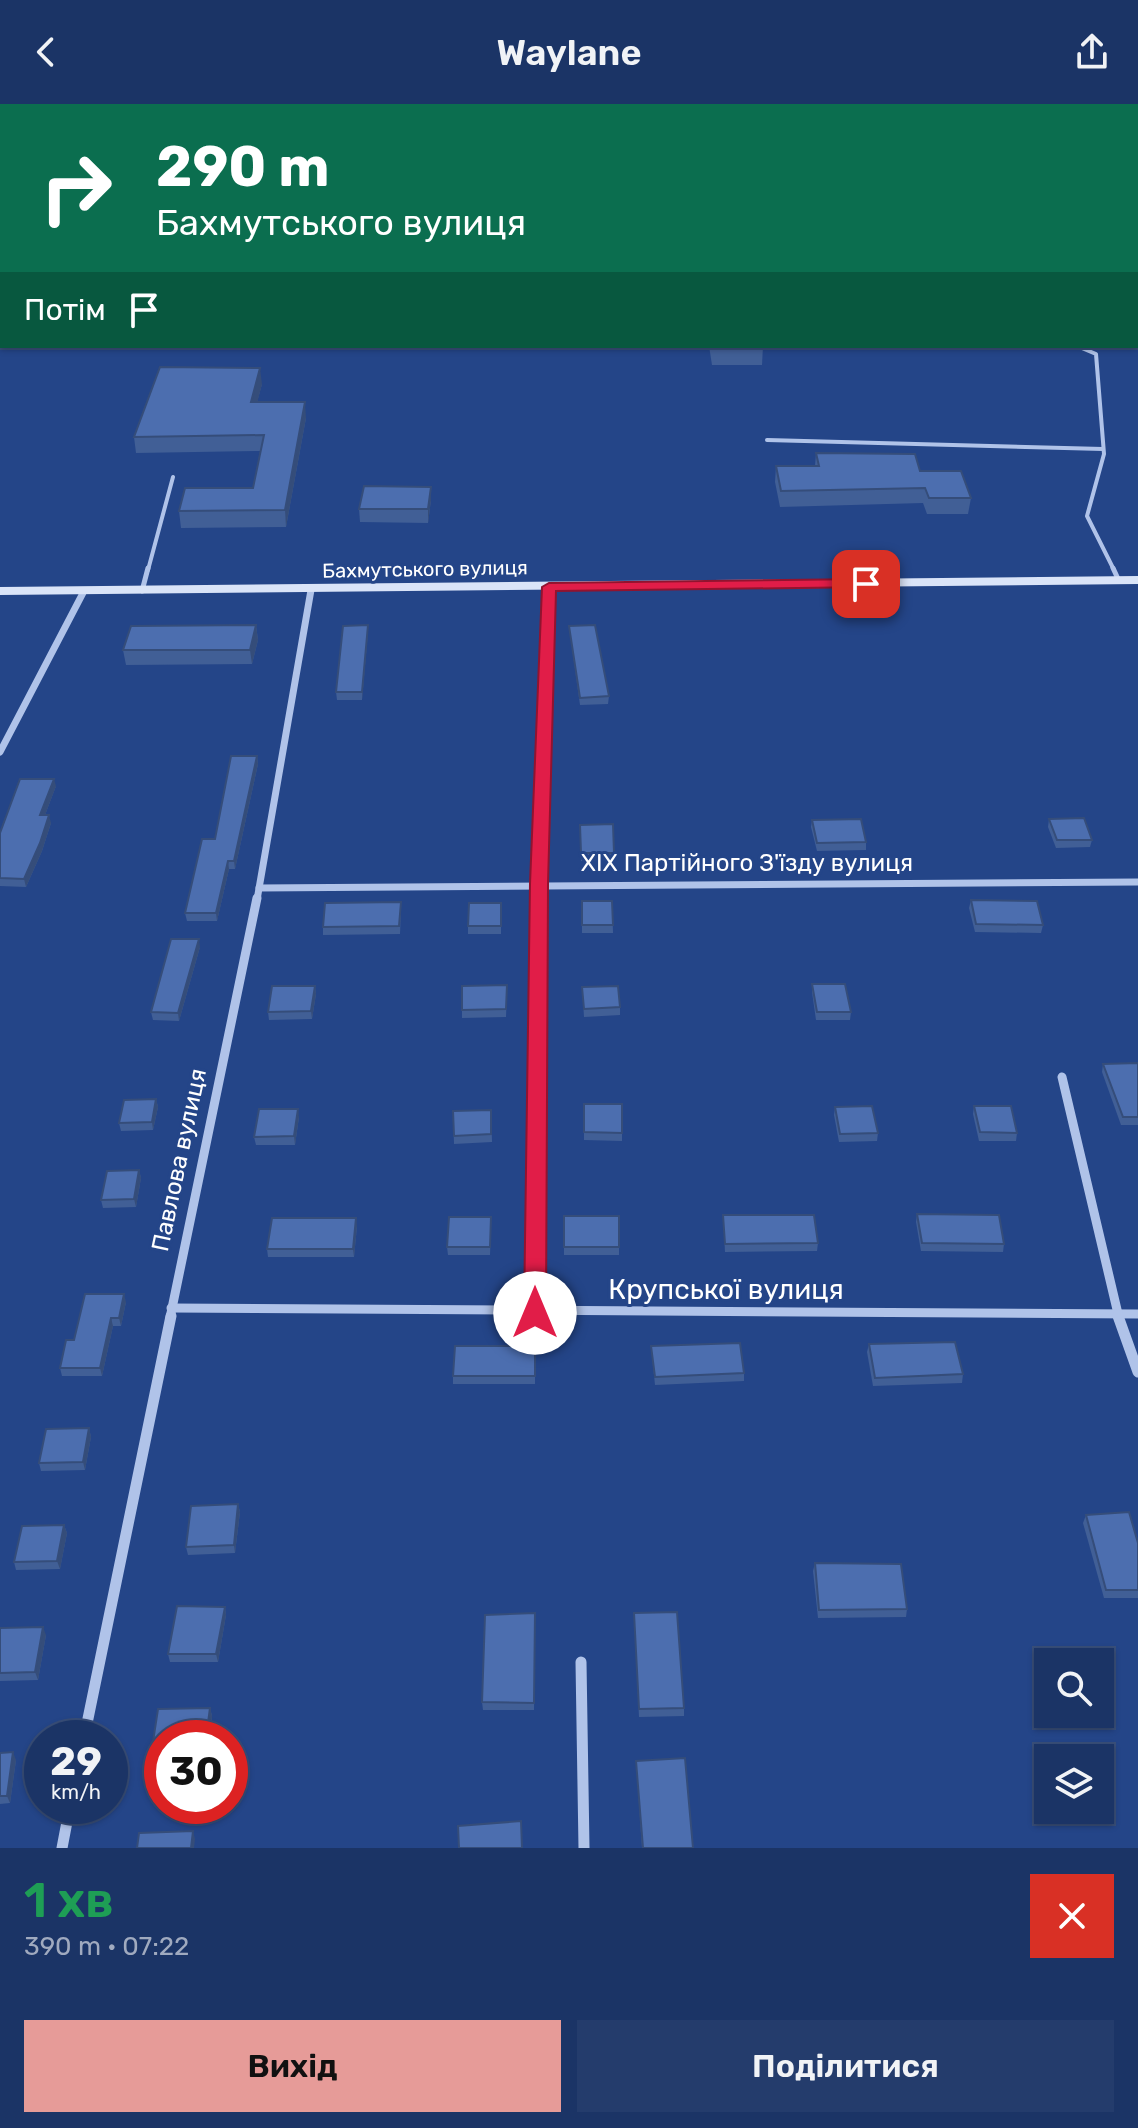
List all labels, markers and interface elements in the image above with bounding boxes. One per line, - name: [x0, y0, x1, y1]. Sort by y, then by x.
- icon: back: [24, 30, 68, 74]
- icon: share: [1070, 30, 1114, 74]
- text: Waylane: [497, 31, 641, 74]
- text: 290 m: [156, 134, 330, 200]
- icon: right: [24, 136, 128, 240]
- text: Бахмутського вулиця: [156, 201, 526, 244]
- icon: arrive: [122, 288, 166, 332]
- text: Потім: [24, 292, 106, 328]
- pin: [832, 550, 900, 618]
- street label: Бахмутського вулиця: [322, 555, 528, 583]
- icon: arrive: [844, 562, 888, 606]
- street label: XIX Партійного З'їзду вулиця: [581, 849, 913, 877]
- street label: Павлова вулиця: [146, 1066, 212, 1254]
- position arrow: [493, 1271, 577, 1355]
- street label: Крупської вулиця: [608, 1273, 844, 1306]
- map controls: [1034, 1648, 1114, 1824]
- button: search: [1034, 1648, 1114, 1728]
- speed limit sign: 30: [144, 1720, 248, 1824]
- text: 29: [50, 1738, 102, 1785]
- button: layers: [1034, 1744, 1114, 1824]
- text: km/h: [51, 1780, 101, 1804]
- text: 1 хв: [24, 1872, 114, 1929]
- button: close: [1030, 1874, 1114, 1958]
- text: 390 m · 07:22: [24, 1931, 189, 1962]
- button: Вихід: [24, 2020, 561, 2112]
- button: Поділитися: [577, 2020, 1114, 2112]

